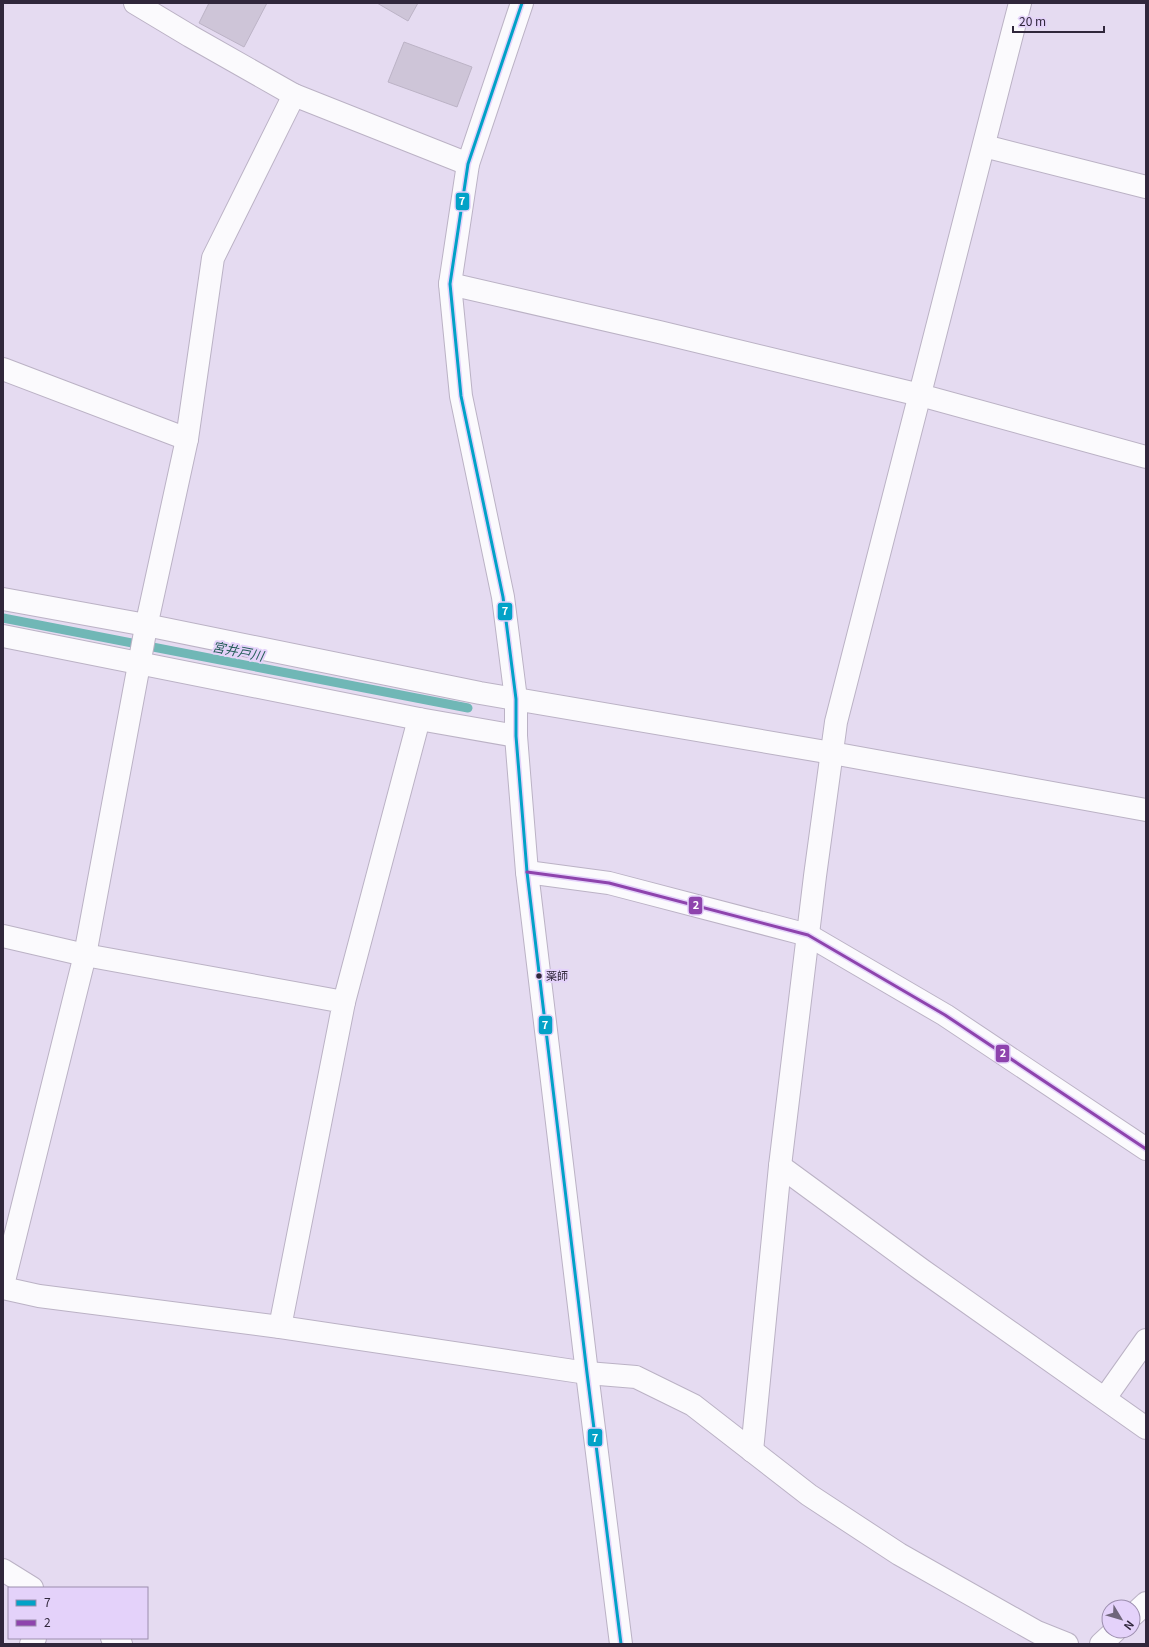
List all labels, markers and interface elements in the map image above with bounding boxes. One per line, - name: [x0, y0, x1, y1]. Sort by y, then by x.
- scale bar: [1013, 8, 1104, 34]
- text: 20 m: [1019, 12, 1046, 29]
- line badge: 7: [455, 192, 470, 211]
- text: 7: [459, 192, 465, 208]
- line badge: 7: [497, 602, 513, 621]
- text: 7: [502, 602, 508, 618]
- water label: 宮井戸川: [211, 636, 267, 665]
- line badge: 2: [688, 896, 703, 915]
- text: 2: [693, 896, 699, 912]
- place label: 薬師: [546, 967, 568, 983]
- marker: 薬師: [534, 971, 544, 981]
- line badge: 7: [538, 1015, 553, 1035]
- text: 7: [542, 1016, 548, 1032]
- line badge: 2: [995, 1044, 1010, 1063]
- text: 2: [1000, 1044, 1006, 1060]
- line badge: 7: [587, 1428, 603, 1447]
- text: 7: [592, 1429, 598, 1445]
- legend: [8, 1587, 148, 1639]
- text: 7: [44, 1593, 51, 1610]
- north arrow: [1101, 1599, 1141, 1639]
- text: 2: [44, 1613, 51, 1630]
- text: N: [1121, 1618, 1139, 1634]

